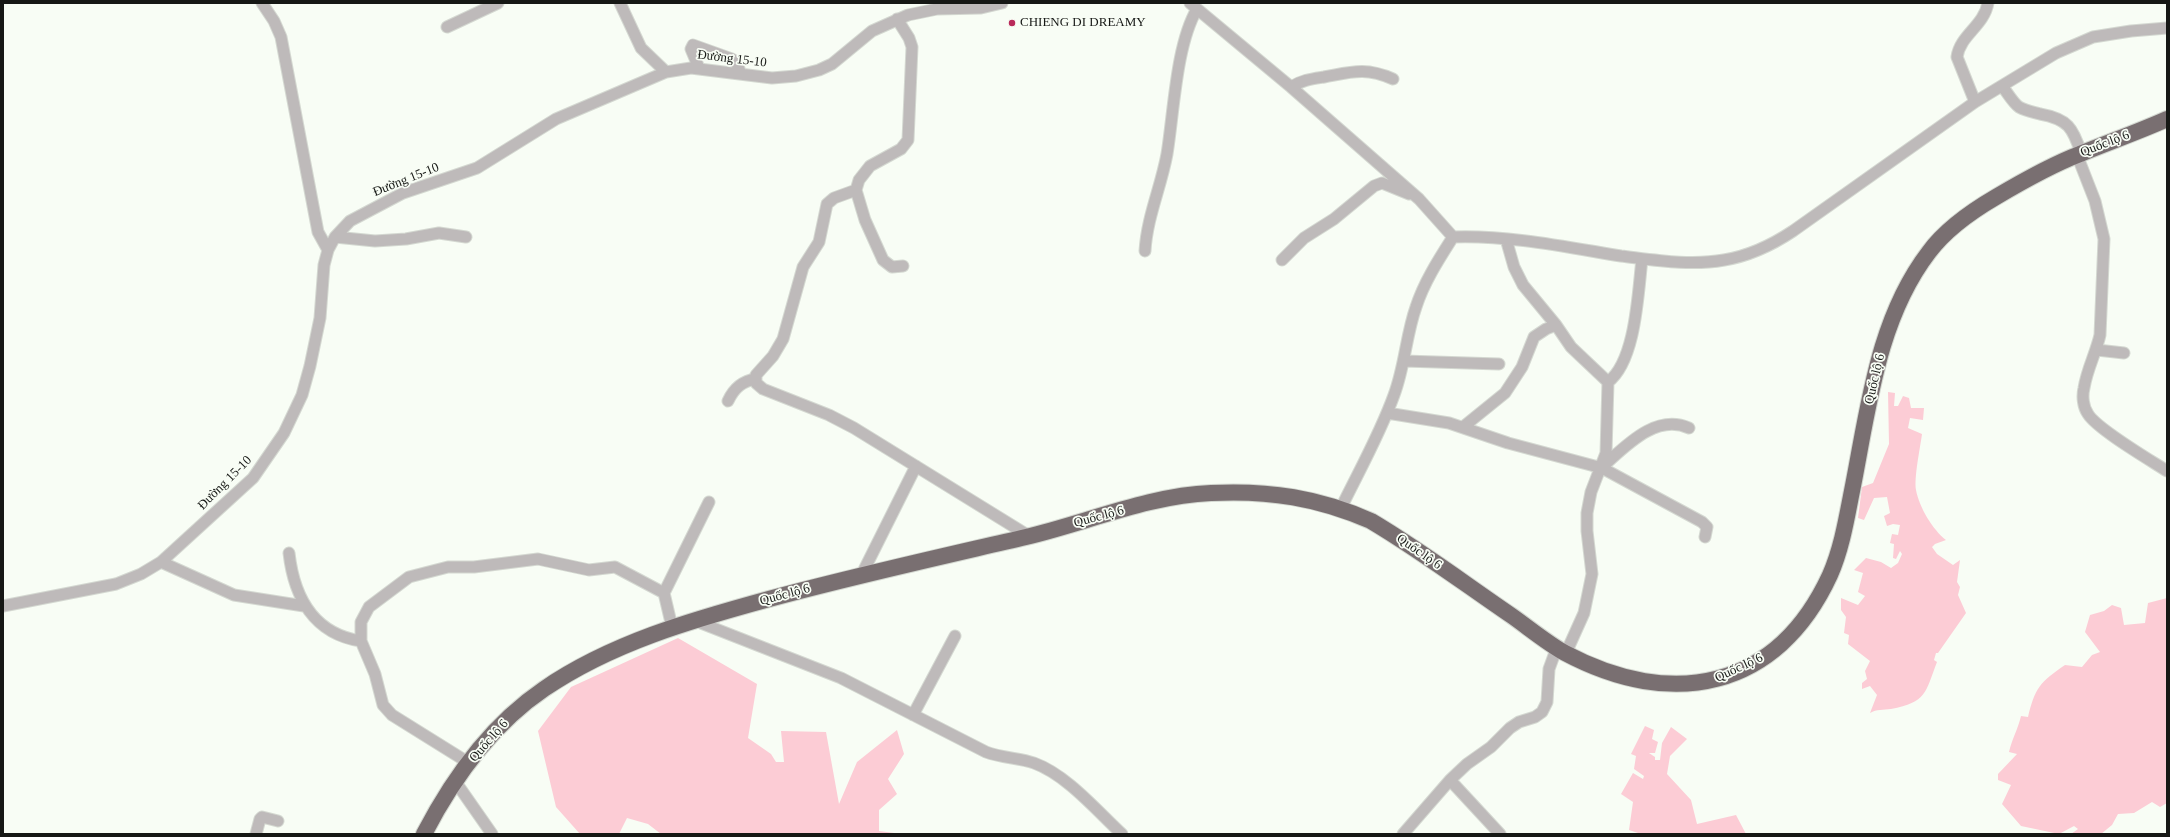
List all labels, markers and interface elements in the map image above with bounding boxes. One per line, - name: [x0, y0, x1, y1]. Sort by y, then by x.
- place label: CHIENG DI DREAMY: [1020, 15, 1146, 31]
- marker: CHIENG DI DREAMY: [1007, 18, 1017, 28]
- street label: Đường 15-10: [696, 47, 768, 71]
- street label: Quốc lộ 6: [2078, 128, 2132, 160]
- street label: Đường 15-10: [371, 160, 441, 200]
- street label: Quốc lộ 6: [1862, 352, 1888, 406]
- street label: Đường 15-10: [195, 453, 255, 513]
- street label: Quốc lộ 6: [1072, 503, 1126, 531]
- street label: Quốc lộ 6: [1394, 531, 1444, 573]
- street label: Quốc lộ 6: [758, 581, 812, 609]
- street label: Quốc lộ 6: [1712, 650, 1766, 686]
- street label: Quốc lộ 6: [466, 717, 512, 765]

